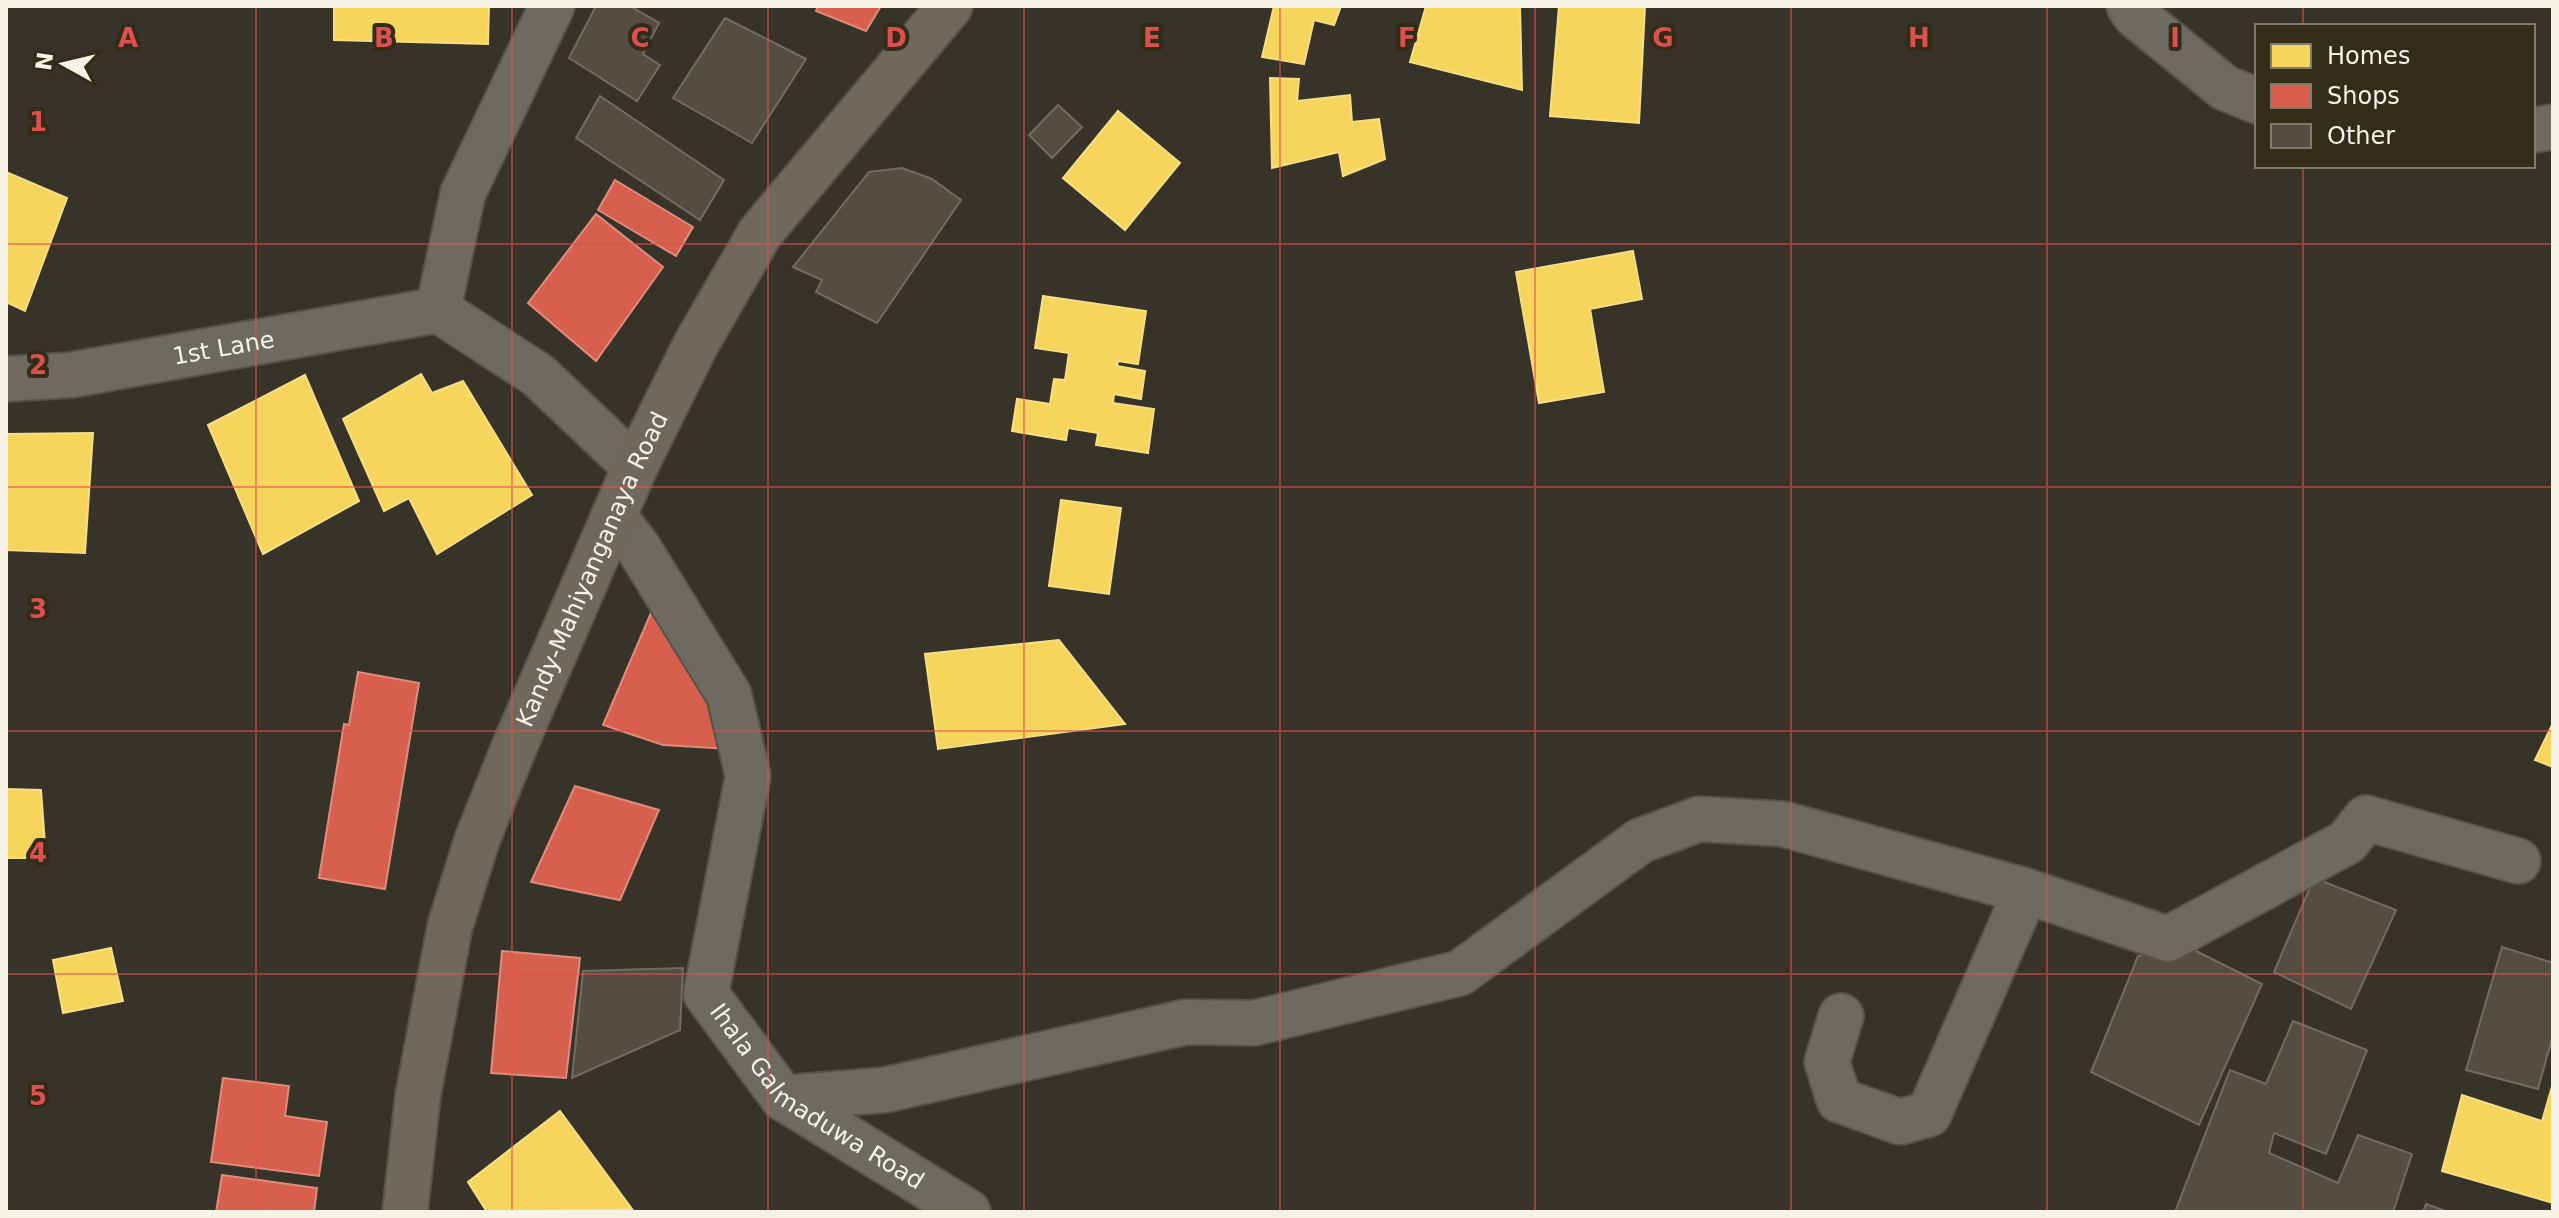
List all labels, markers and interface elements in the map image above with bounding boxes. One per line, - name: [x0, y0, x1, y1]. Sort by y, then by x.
- text: A: [118, 23, 138, 53]
- text: B: [374, 23, 394, 53]
- text: C: [630, 23, 650, 53]
- text: D: [885, 23, 907, 53]
- text: E: [1143, 23, 1161, 53]
- text: F: [1398, 23, 1416, 53]
- text: G: [1652, 23, 1674, 53]
- text: H: [1908, 23, 1930, 53]
- text: I: [2170, 23, 2180, 53]
- north arrow: [24, 24, 104, 104]
- legend: [2255, 24, 2535, 168]
- text: Homes: [2327, 42, 2410, 70]
- text: N: [31, 50, 58, 72]
- text: Shops: [2327, 82, 2400, 110]
- text: 1: [29, 107, 47, 137]
- text: Other: [2327, 122, 2395, 150]
- street label: 1st Lane: [170, 325, 277, 371]
- text: 2: [29, 350, 47, 380]
- street label: Kandy-Mahiyanganaya Road: [511, 407, 674, 731]
- text: 3: [29, 594, 47, 624]
- text: 4: [29, 838, 47, 868]
- street label: Ihala Galmaduwa Road: [704, 998, 929, 1195]
- text: 5: [29, 1081, 47, 1111]

